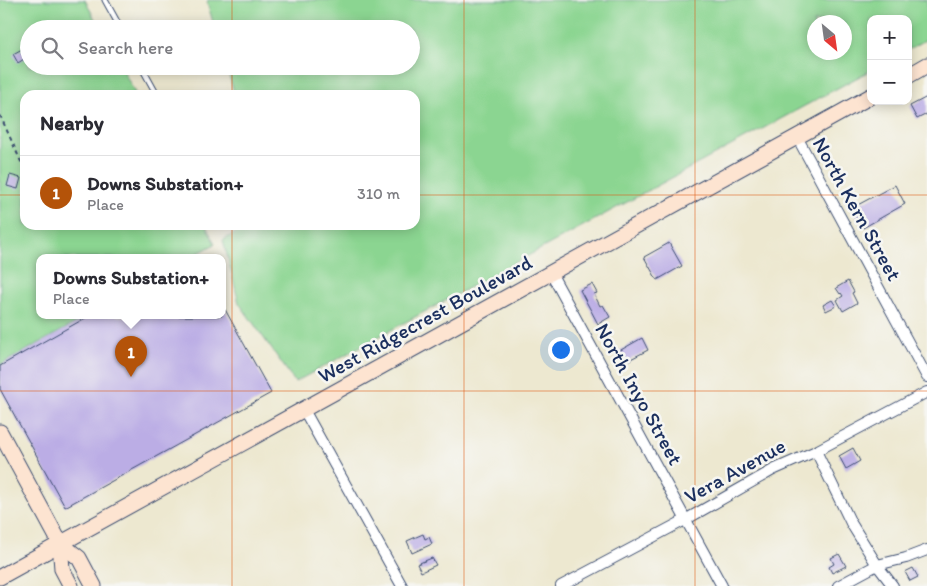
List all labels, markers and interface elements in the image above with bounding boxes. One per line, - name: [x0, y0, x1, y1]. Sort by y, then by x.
- north arrow: [807, 15, 852, 60]
- map controls: [867, 15, 912, 105]
- button: +: [867, 15, 912, 60]
- search box: [20, 20, 420, 75]
- icon: search: [38, 34, 66, 62]
- text: Search here: [78, 36, 173, 59]
- button: −: [867, 60, 912, 105]
- text: Nearby: [40, 110, 104, 135]
- street label: North Kern Street: [808, 133, 907, 285]
- text: Downs Substation+: [87, 172, 244, 195]
- text: 1: [52, 184, 60, 203]
- text: 310 m: [357, 184, 400, 203]
- text: Place: [87, 195, 124, 214]
- street label: West Ridgecrest Boulevard: [313, 249, 537, 388]
- popup: [36, 254, 226, 319]
- text: Downs Substation+: [53, 266, 209, 289]
- text: Place: [53, 289, 90, 308]
- street label: North Inyo Street: [590, 319, 689, 469]
- pin: 1: [115, 336, 147, 377]
- your location: [548, 337, 574, 363]
- street label: Vera Avenue: [680, 433, 790, 509]

